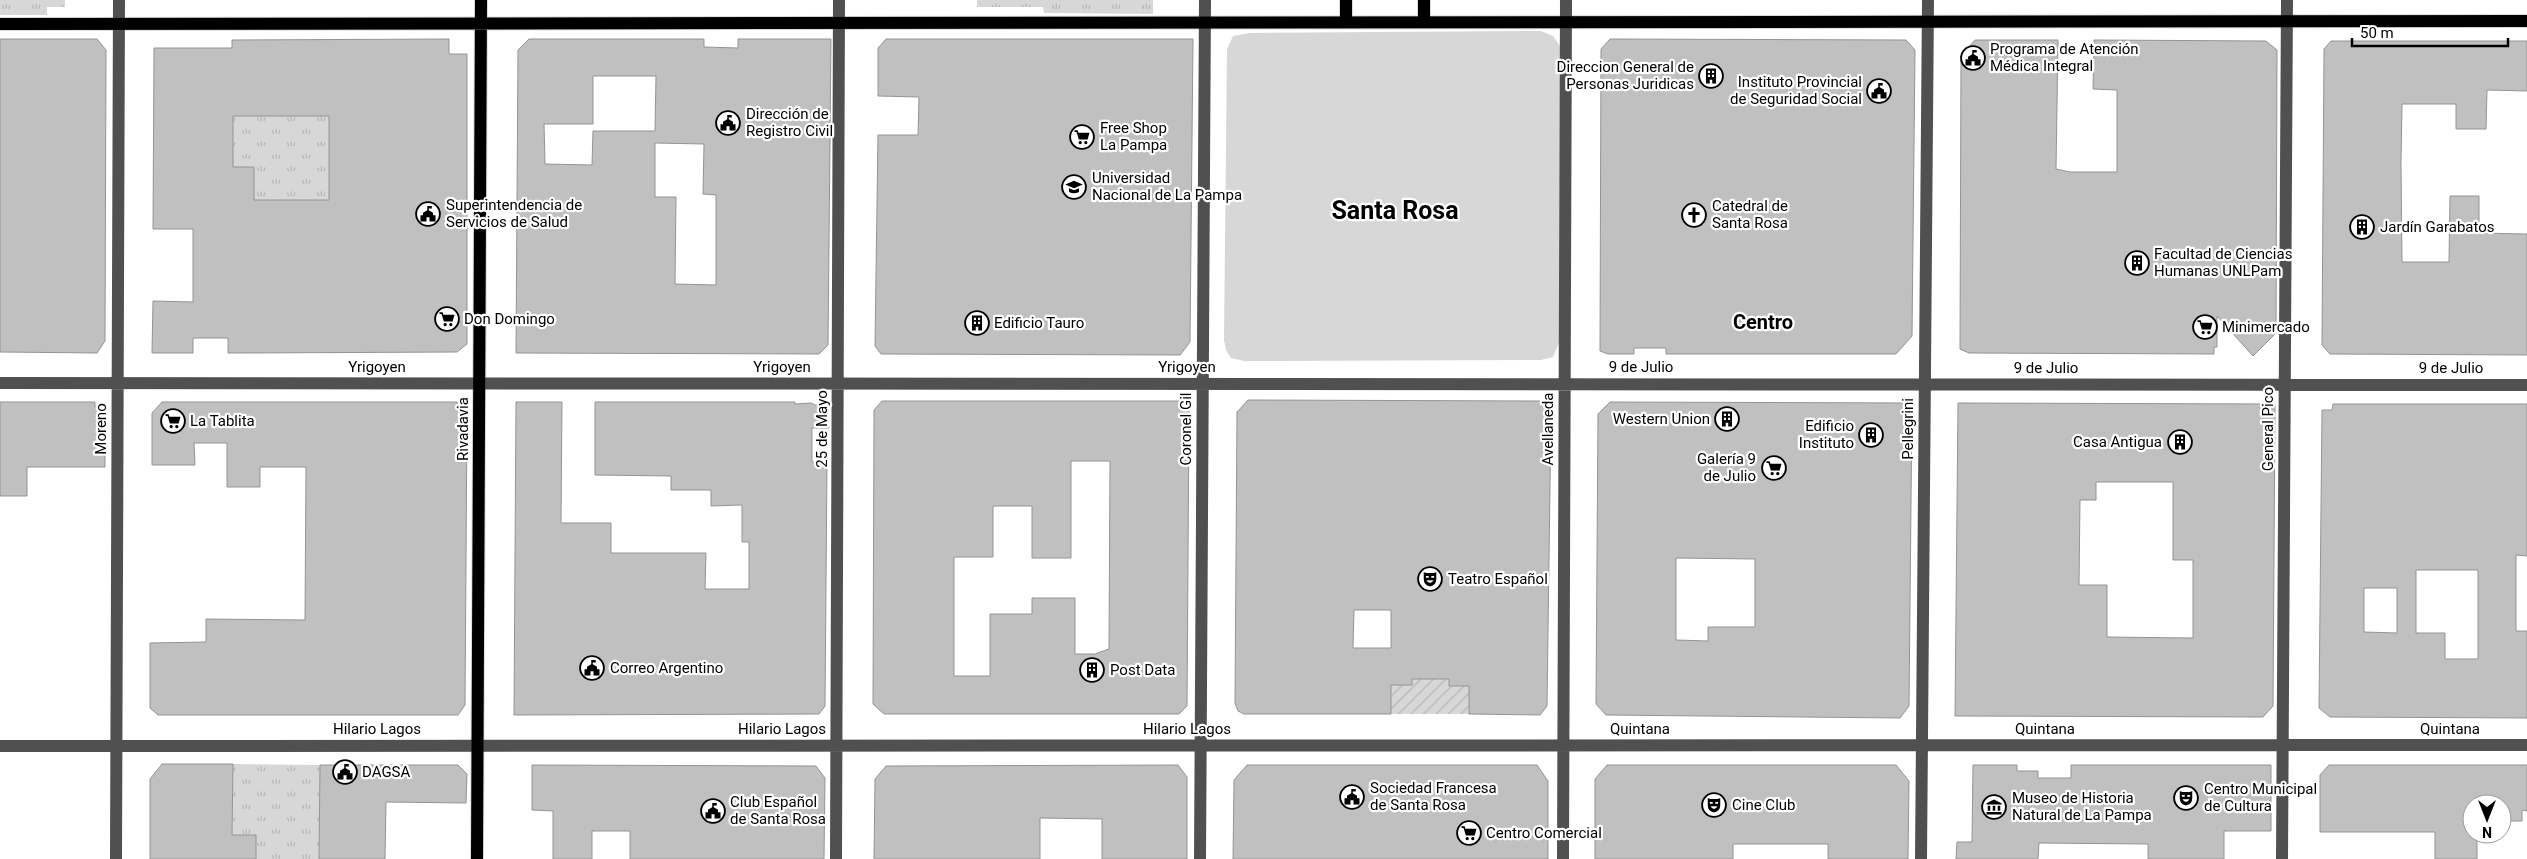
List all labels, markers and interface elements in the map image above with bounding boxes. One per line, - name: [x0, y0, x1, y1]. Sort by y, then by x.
- scale bar: [2352, 15, 2508, 47]
- text: 50 m: [2360, 24, 2394, 42]
- place label: Programa de Atención Médica Integral: [1990, 40, 2139, 75]
- public building icon: Programa de Atención Médica Integral: [1960, 45, 1986, 71]
- place label: Direccion General de Personas Juridicas: [1557, 58, 1694, 93]
- building icon: Direccion General de Personas Juridicas: [1698, 63, 1724, 89]
- place label: Instituto Provincial de Seguridad Social: [1730, 73, 1862, 108]
- public building icon: Instituto Provincial de Seguridad Social: [1866, 78, 1892, 104]
- place label: Dirección de Registro Civil: [746, 105, 833, 140]
- public building icon: Dirección de Registro Civil: [715, 110, 741, 136]
- place label: Free Shop La Pampa: [1100, 119, 1167, 154]
- supermarket icon: Free Shop La Pampa: [1069, 124, 1095, 150]
- place label: Universidad Nacional de La Pampa: [1092, 169, 1242, 204]
- school or university icon: Universidad Nacional de La Pampa: [1061, 174, 1087, 200]
- place label: Superintendencia de Servicios de Salud: [446, 196, 582, 231]
- district label: Santa Rosa: [1331, 196, 1459, 225]
- place label: Catedral de Santa Rosa: [1712, 197, 1788, 232]
- public building icon: Superintendencia de Servicios de Salud: [415, 201, 441, 227]
- church icon: Catedral de Santa Rosa: [1681, 202, 1707, 228]
- building icon: Jardín Garabatos: [2349, 214, 2375, 240]
- place label: Jardín Garabatos: [2380, 218, 2495, 236]
- place label: Facultad de Ciencias Humanas UNLPam: [2154, 245, 2292, 280]
- building icon: Facultad de Ciencias Humanas UNLPam: [2124, 250, 2150, 276]
- supermarket icon: Don Domingo: [434, 306, 460, 332]
- place label: Don Domingo: [464, 310, 555, 328]
- building icon: Edificio Tauro: [964, 310, 990, 336]
- district label: Centro: [1733, 310, 1793, 334]
- place label: Edificio Tauro: [994, 314, 1084, 332]
- supermarket icon: Minimercado: [2192, 314, 2218, 340]
- place label: Minimercado: [2222, 318, 2310, 336]
- street label: Yrigoyen: [348, 358, 406, 376]
- street label: Yrigoyen: [753, 358, 811, 376]
- street label: Yrigoyen: [1158, 358, 1216, 376]
- street label: 9 de Julio: [1609, 358, 1673, 376]
- street label: 9 de Julio: [2014, 359, 2078, 377]
- street label: 9 de Julio: [2419, 359, 2483, 377]
- street label: General Pico: [2259, 387, 2277, 471]
- street label: 25 de Mayo: [813, 390, 831, 468]
- street label: Coronel Gil: [1177, 393, 1195, 465]
- street label: Avellaneda: [1539, 393, 1557, 465]
- street label: Rivadavia: [454, 397, 472, 461]
- street label: Pellegrini: [1899, 398, 1917, 460]
- street label: Moreno: [92, 403, 110, 455]
- building icon: Western Union: [1714, 406, 1740, 432]
- supermarket icon: La Tablita: [160, 408, 186, 434]
- place label: Western Union: [1613, 410, 1710, 428]
- place label: La Tablita: [190, 412, 255, 430]
- place label: Edificio Instituto: [1799, 417, 1854, 452]
- building icon: Edificio Instituto: [1858, 422, 1884, 448]
- building icon: Casa Antigua: [2167, 429, 2193, 455]
- place label: Casa Antigua: [2073, 433, 2162, 451]
- place label: Galería 9 de Julio: [1697, 450, 1756, 485]
- supermarket icon: Galería 9 de Julio: [1761, 455, 1787, 481]
- theatre icon: Teatro Español: [1417, 566, 1443, 592]
- place label: Teatro Español: [1448, 570, 1548, 588]
- public building icon: Correo Argentino: [579, 655, 605, 681]
- building icon: Post Data: [1079, 657, 1105, 683]
- place label: Correo Argentino: [610, 659, 723, 677]
- place label: Post Data: [1110, 661, 1175, 679]
- street label: Hilario Lagos: [333, 720, 421, 738]
- street label: Hilario Lagos: [738, 720, 826, 738]
- street label: Hilario Lagos: [1143, 720, 1231, 738]
- street label: Quintana: [1610, 720, 1670, 738]
- street label: Quintana: [2015, 720, 2075, 738]
- street label: Quintana: [2420, 720, 2480, 738]
- public building icon: DAGSA: [332, 759, 358, 785]
- place label: DAGSA: [362, 763, 411, 781]
- place label: Sociedad Francesa de Santa Rosa: [1370, 779, 1497, 814]
- place label: Centro Municipal de Cultura: [2204, 780, 2317, 815]
- public building icon: Sociedad Francesa de Santa Rosa: [1339, 784, 1365, 810]
- theatre icon: Centro Municipal de Cultura: [2173, 785, 2199, 811]
- place label: Museo de Historia Natural de La Pampa: [2012, 789, 2152, 824]
- theatre icon: Cine Club: [1701, 792, 1727, 818]
- place label: Club Español de Santa Rosa: [730, 793, 826, 828]
- museum icon: Museo de Historia Natural de La Pampa: [1981, 794, 2007, 820]
- north arrow: [2462, 794, 2512, 844]
- place label: Cine Club: [1732, 796, 1795, 814]
- public building icon: Club Español de Santa Rosa: [700, 798, 726, 824]
- supermarket icon: Centro Comercial: [1456, 820, 1482, 846]
- place label: Centro Comercial: [1486, 824, 1602, 842]
- text: N: [2482, 824, 2492, 840]

